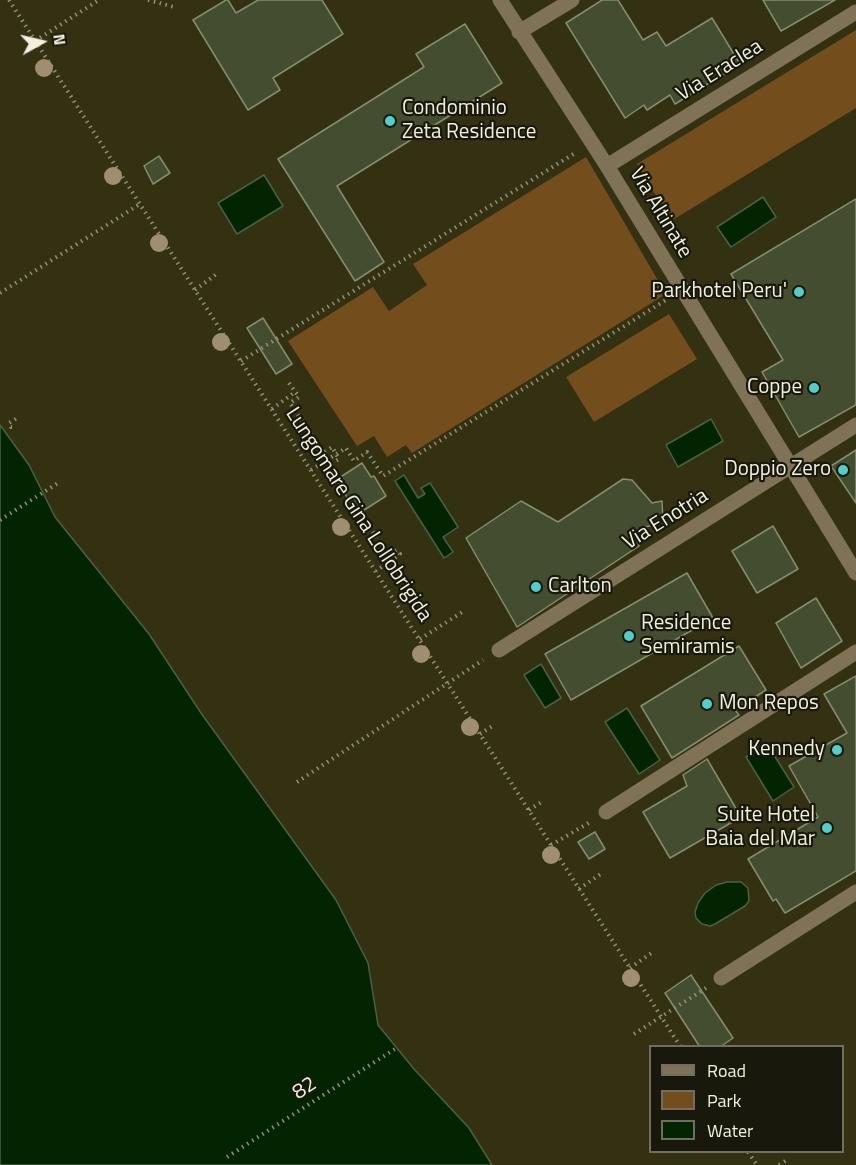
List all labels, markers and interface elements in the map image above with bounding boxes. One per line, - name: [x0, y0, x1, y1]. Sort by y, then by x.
- north arrow: [12, 12, 72, 72]
- text: N: [47, 32, 72, 47]
- street label: Via Eraclea: [672, 35, 768, 107]
- place label: Condominio Zeta Residence: [402, 96, 536, 146]
- marker: Condominio Zeta Residence: [383, 114, 397, 128]
- street label: Via Altinate: [623, 163, 697, 263]
- place label: Parkhotel Peru': [651, 279, 787, 305]
- marker: Parkhotel Peru': [792, 285, 806, 299]
- place label: Coppe: [747, 375, 802, 401]
- marker: Coppe: [807, 381, 821, 395]
- street label: Lungomare Gina Lollobrigida: [279, 403, 437, 627]
- place label: Doppio Zero: [724, 457, 831, 483]
- marker: Doppio Zero: [836, 463, 850, 477]
- street label: Via Enotria: [619, 484, 713, 556]
- place label: Carlton: [548, 574, 612, 600]
- marker: Carlton: [529, 580, 543, 594]
- place label: Residence Semiramis: [641, 611, 735, 661]
- marker: Residence Semiramis: [622, 629, 636, 643]
- place label: Mon Repos: [719, 691, 819, 717]
- marker: Mon Repos: [700, 697, 714, 711]
- place label: Kennedy: [748, 737, 825, 763]
- marker: Kennedy: [830, 743, 844, 757]
- place label: Suite Hotel Baia del Mar: [705, 803, 815, 853]
- marker: Suite Hotel Baia del Mar: [820, 821, 834, 835]
- legend: [649, 1045, 844, 1153]
- text: Road: [707, 1057, 746, 1084]
- street label: 82: [288, 1072, 322, 1106]
- text: Park: [707, 1087, 741, 1114]
- text: Water: [707, 1117, 753, 1144]

